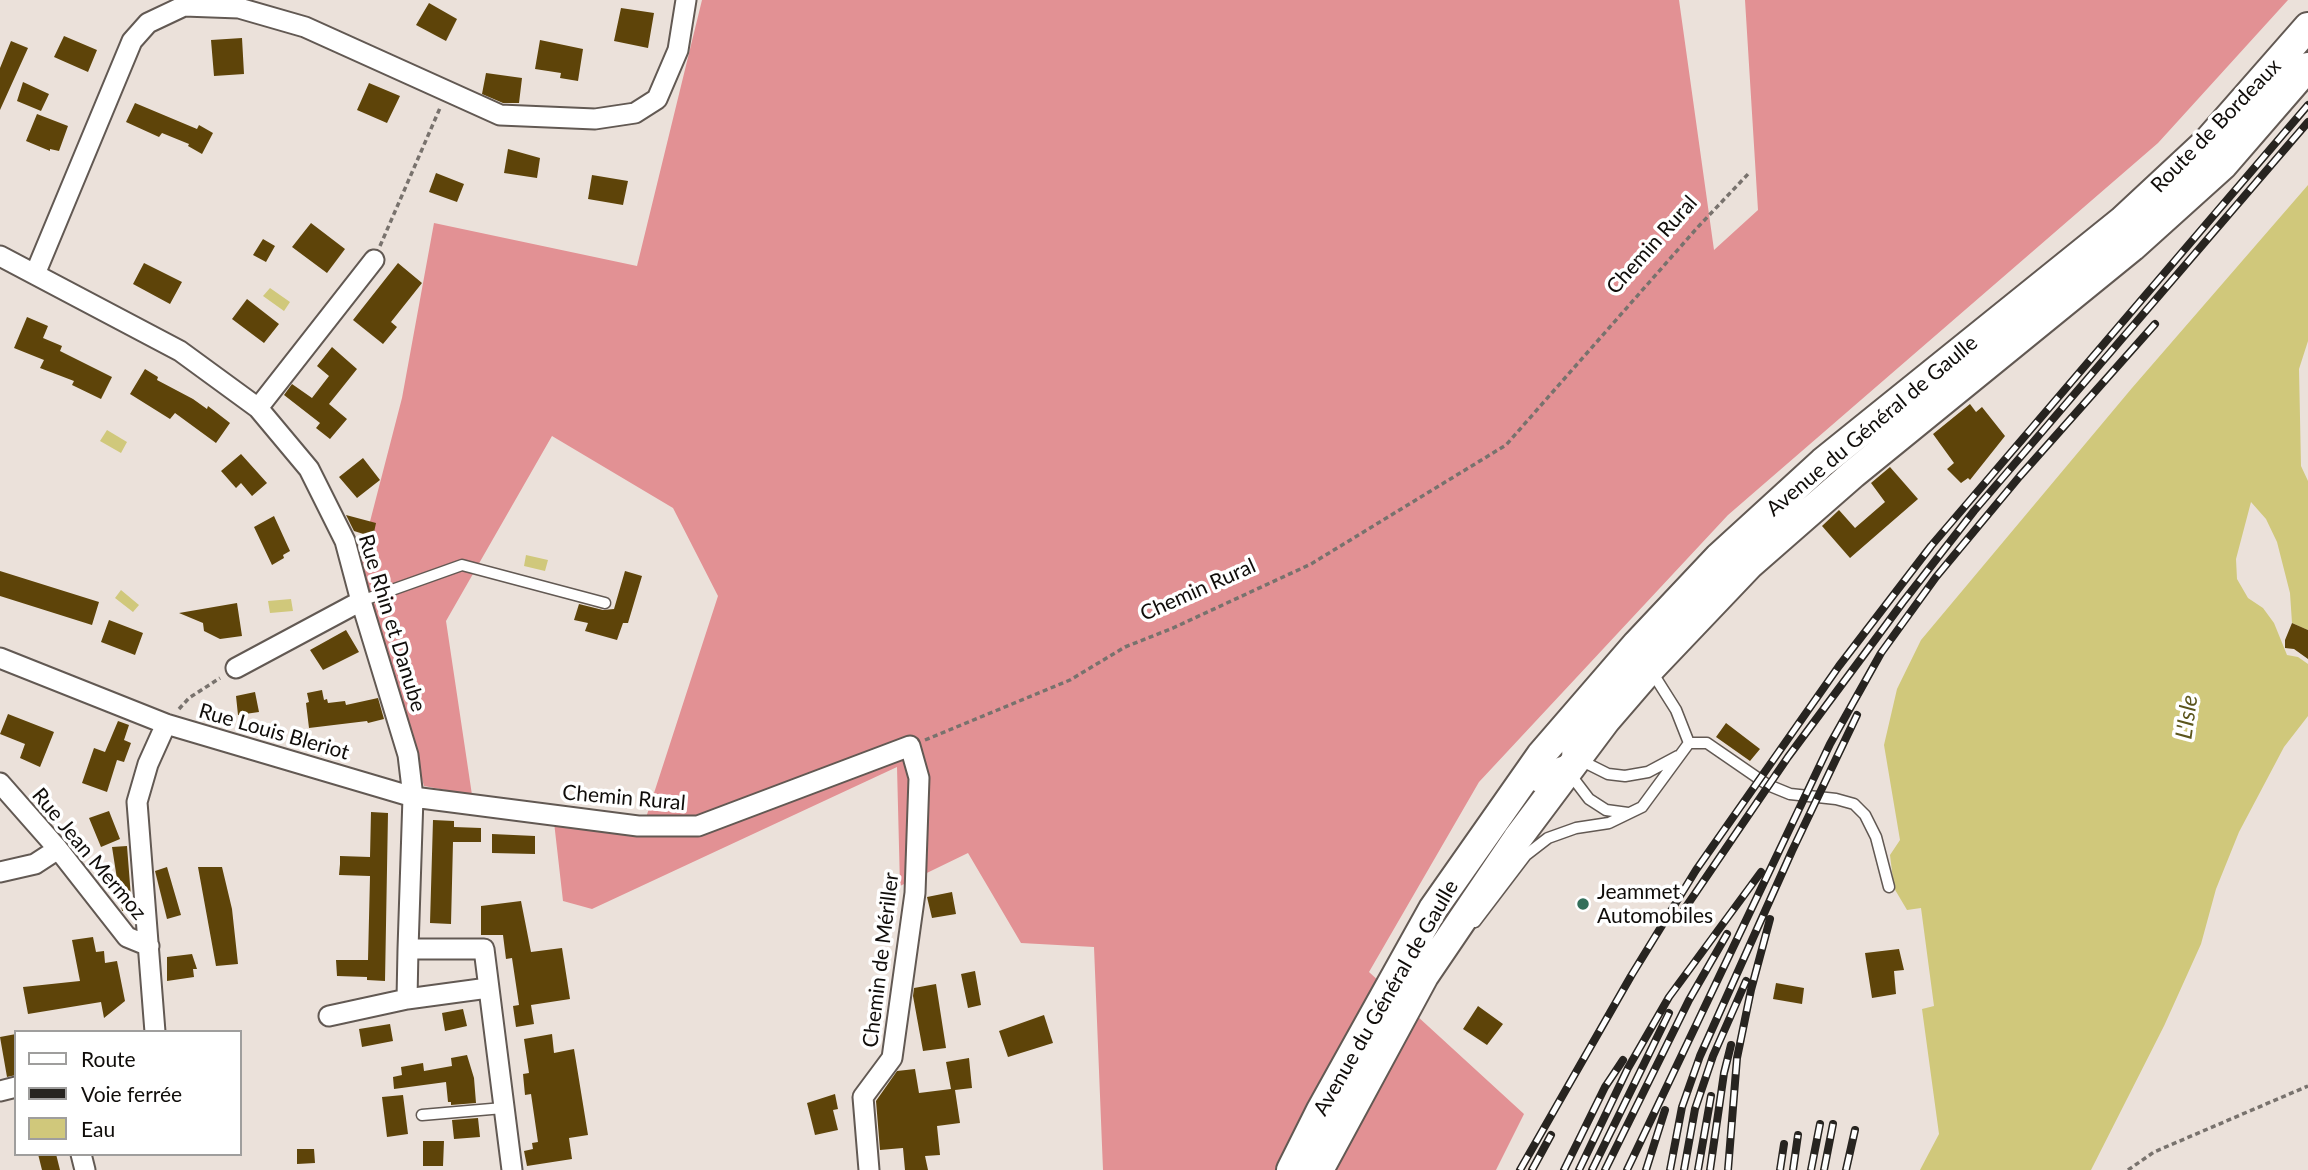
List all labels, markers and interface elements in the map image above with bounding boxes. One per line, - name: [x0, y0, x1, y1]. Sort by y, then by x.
- street label: Route de Bordeaux: [2146, 54, 2286, 198]
- street label: Chemin Rural: [1601, 191, 1703, 299]
- street label: Avenue du Général de Gaulle: [1761, 330, 1983, 522]
- street label: Rue Rhin et Danube: [353, 531, 431, 715]
- street label: Chemin Rural: [1136, 553, 1260, 627]
- water label: L'Isle: [2170, 693, 2204, 741]
- street label: Rue Louis Bleriot: [196, 698, 352, 766]
- street label: Chemin Rural: [561, 780, 687, 816]
- street label: Rue Jean Mermoz: [27, 783, 151, 925]
- street label: Chemin de Mériller: [858, 871, 904, 1049]
- street label: Avenue du Général de Gaulle: [1308, 876, 1464, 1120]
- place label: Jeammet Automobiles: [1597, 879, 1713, 929]
- marker: Jeammet Automobiles: [1575, 896, 1591, 912]
- legend: [14, 1030, 242, 1156]
- text: Route: [81, 1046, 136, 1071]
- text: Voie ferrée: [81, 1081, 182, 1106]
- text: Eau: [81, 1116, 115, 1141]

